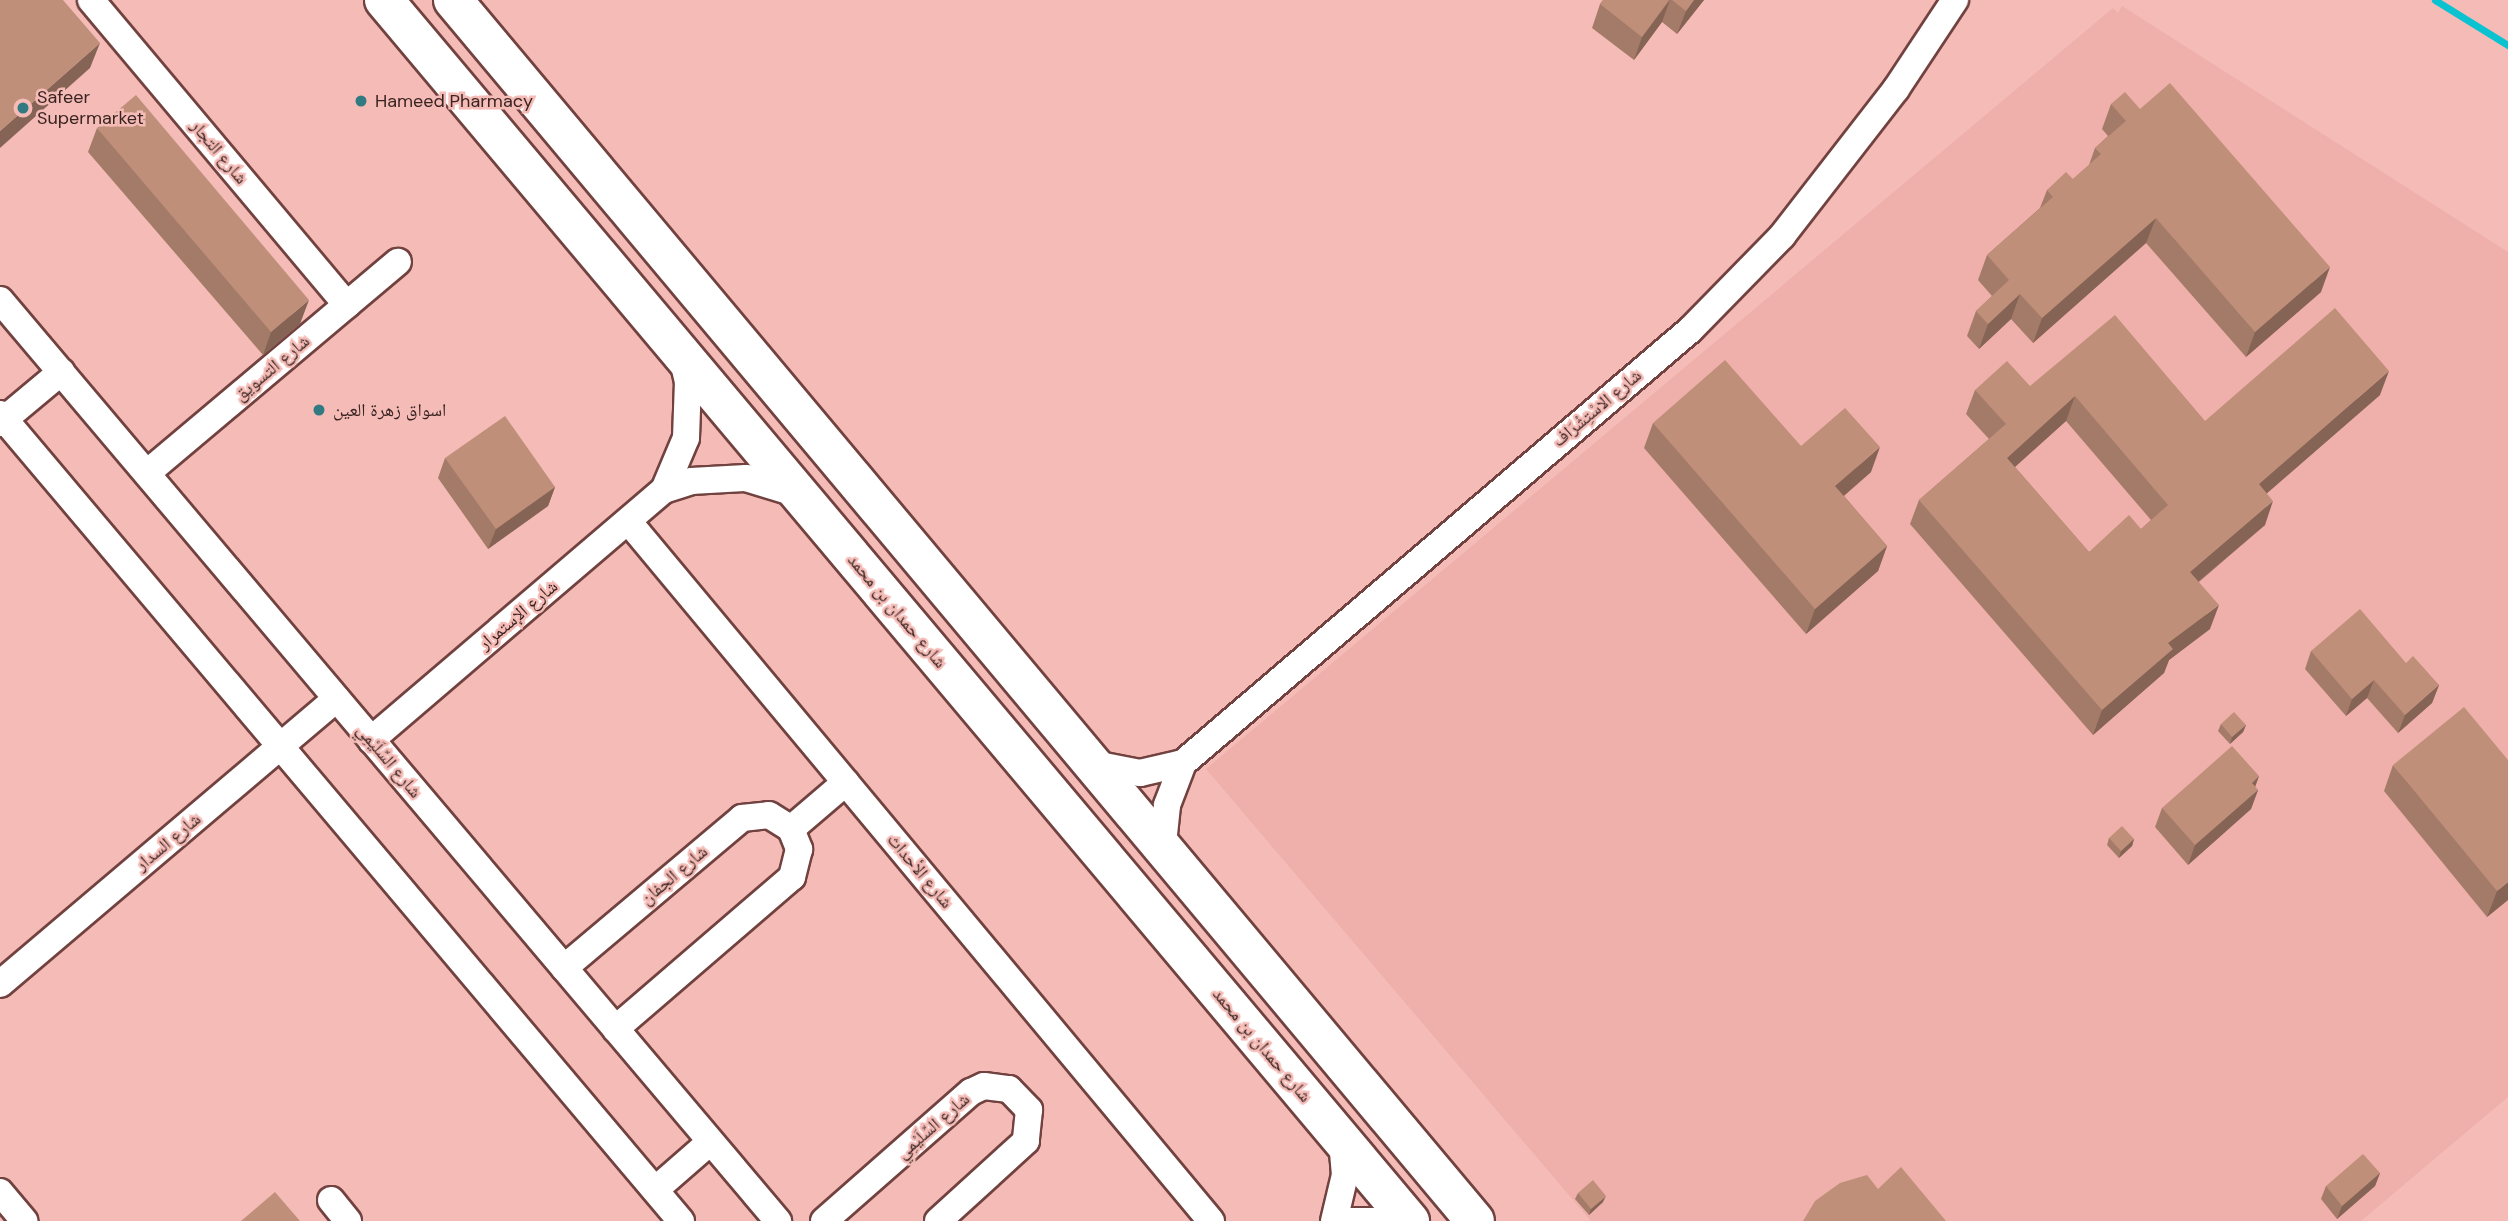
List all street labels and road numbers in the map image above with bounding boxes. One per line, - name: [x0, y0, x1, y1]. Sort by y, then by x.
- street label: شارع التجار: [186, 116, 252, 188]
- street label: شارع التسويق: [230, 330, 314, 406]
- street label: شارع الاسْتِشْرَاف: [1548, 364, 1646, 452]
- street label: شارع حمدان بن محمد: [843, 549, 951, 673]
- street label: شارع الإستمرار: [474, 576, 562, 654]
- street label: شارع السِّلَيْمِي: [352, 720, 426, 802]
- street label: شارع السدار: [131, 808, 205, 876]
- street label: شارع الأحداث: [883, 829, 957, 913]
- street label: شارع الجفان: [636, 841, 712, 909]
- street label: شارع حمدان بن محمد: [1208, 983, 1316, 1107]
- street label: شارع السِّلَيْمِي: [892, 1088, 974, 1164]

